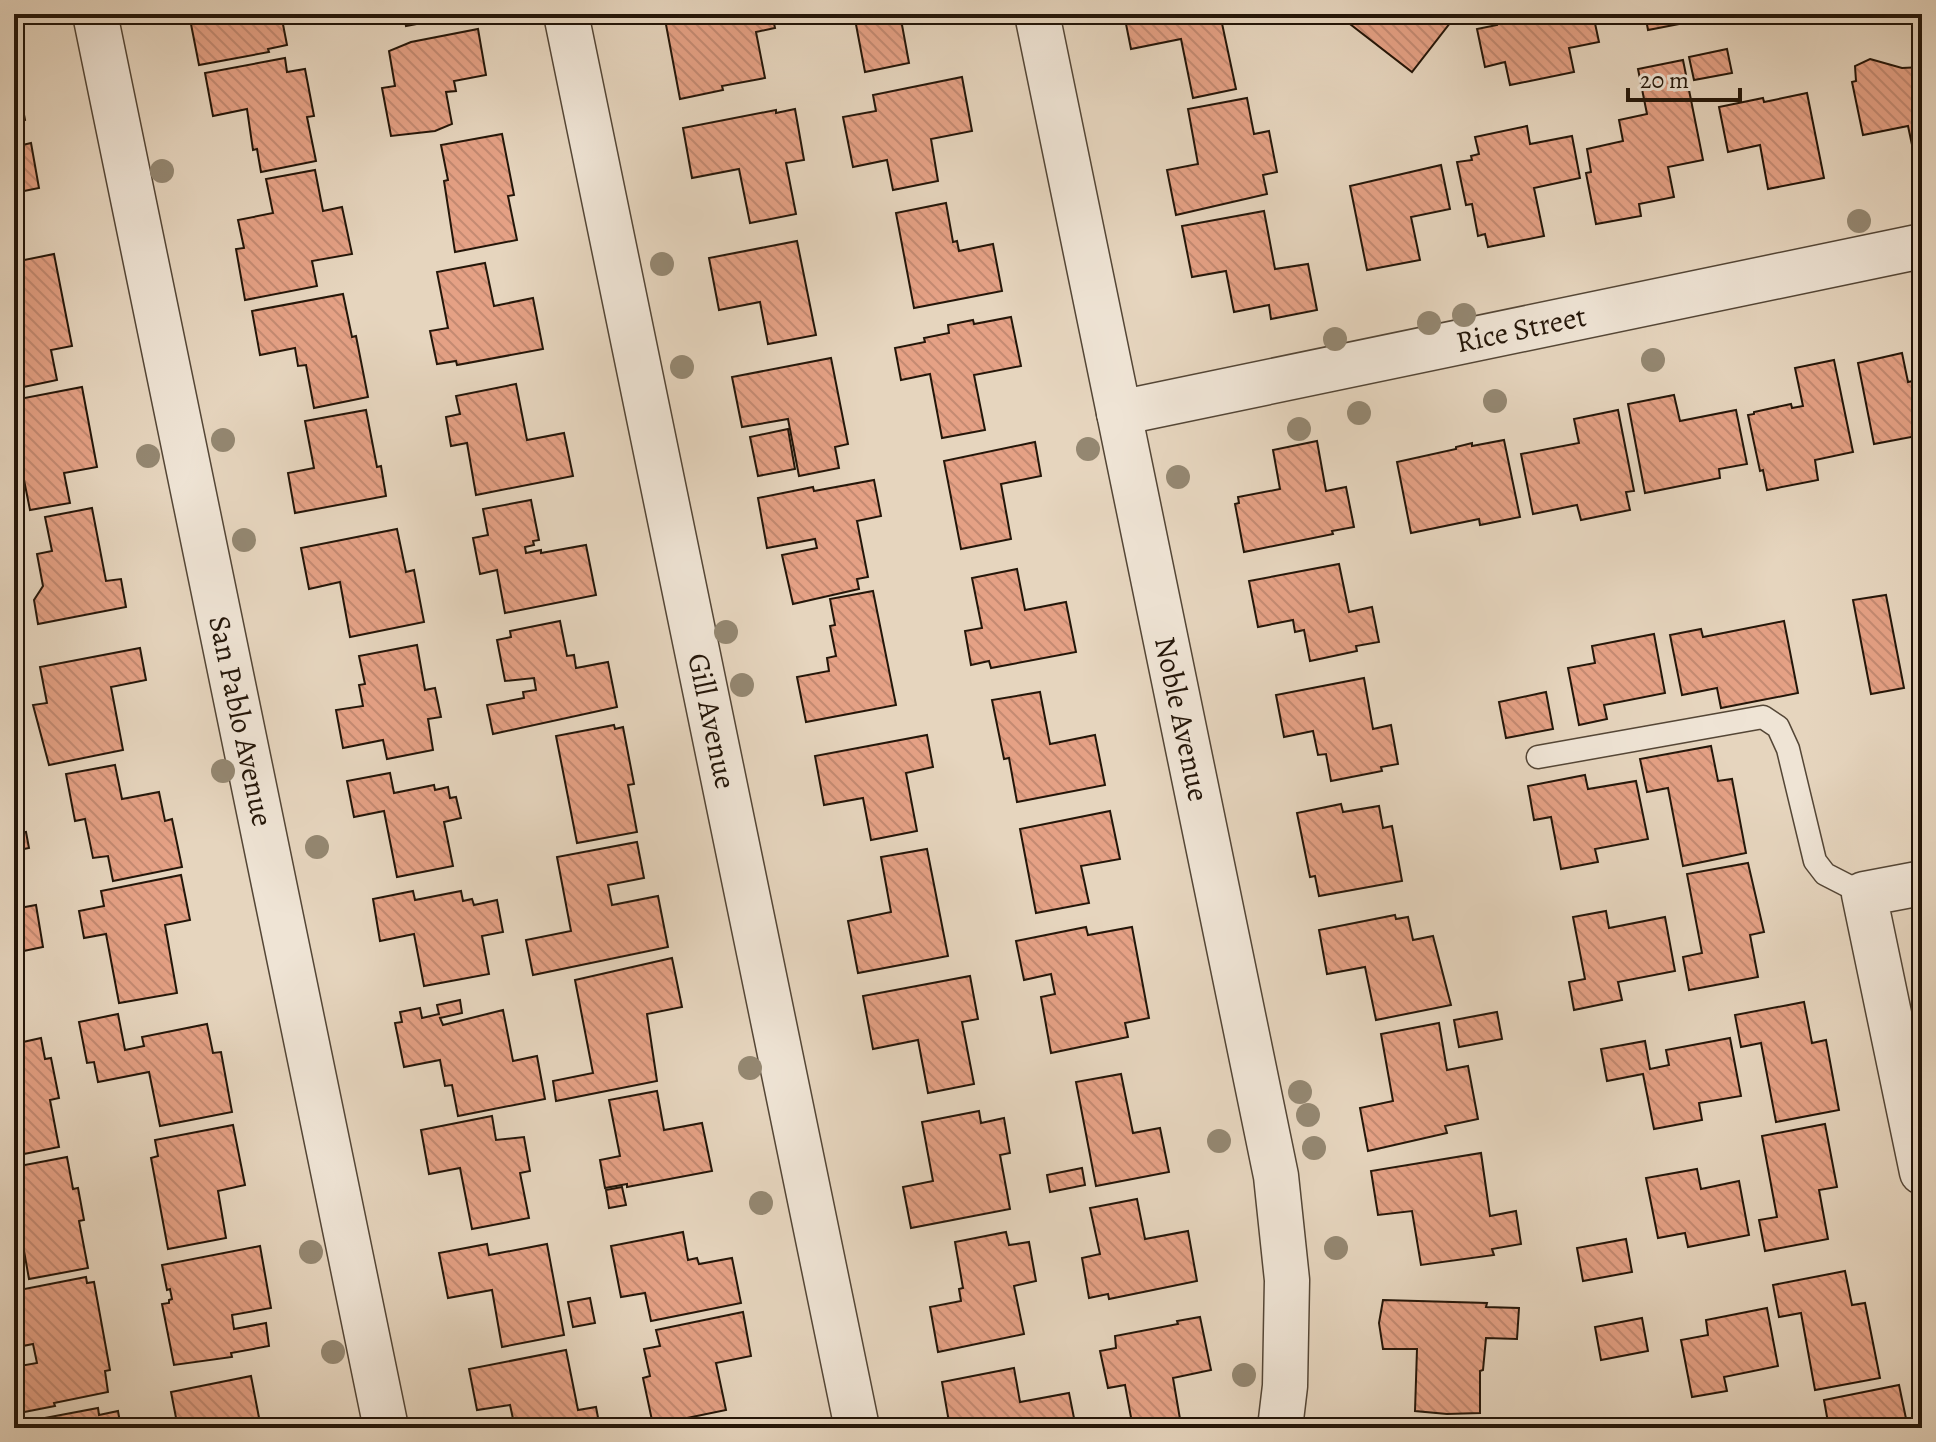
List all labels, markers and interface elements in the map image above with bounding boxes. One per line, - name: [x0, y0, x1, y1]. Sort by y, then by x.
- scale bar: [1628, 52, 1740, 102]
- text: 20 m: [1640, 64, 1689, 96]
- street label: Rice Street: [1452, 296, 1590, 362]
- street label: San Pablo Avenue: [199, 612, 283, 830]
- street label: Noble Avenue: [1145, 633, 1219, 805]
- street label: Gill Avenue: [678, 649, 746, 793]

